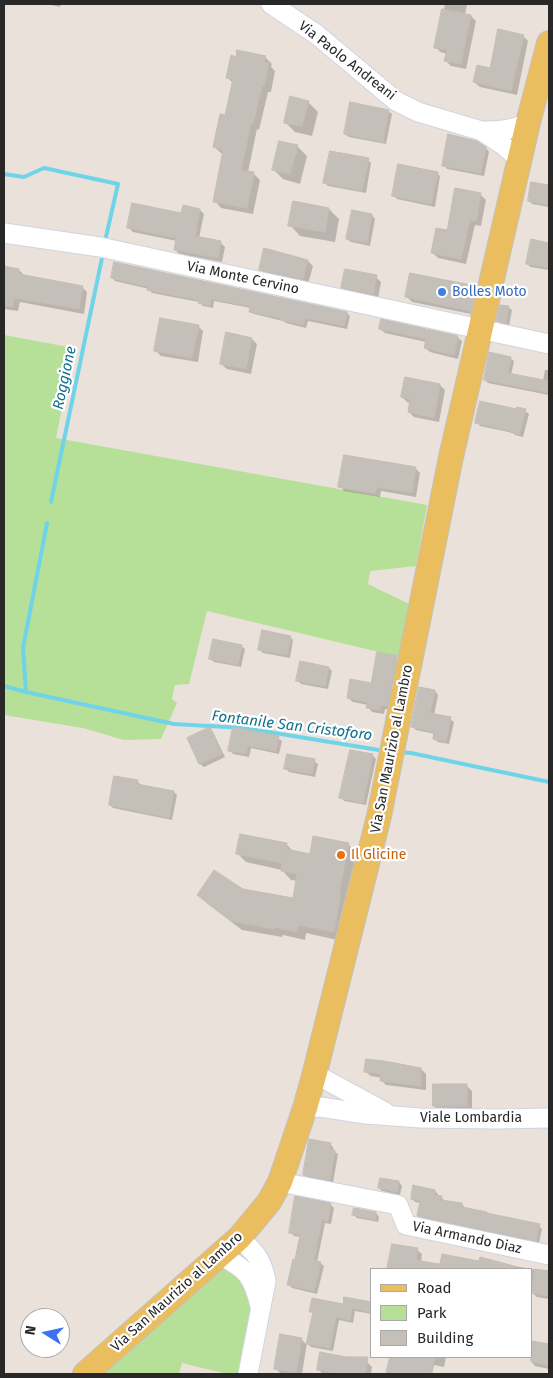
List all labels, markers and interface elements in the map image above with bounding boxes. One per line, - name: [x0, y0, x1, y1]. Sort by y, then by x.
- street label: Via Paolo Andreani: [295, 18, 399, 104]
- street label: Via Monte Cervino: [185, 258, 301, 298]
- place label: Bolles Moto: [452, 284, 527, 300]
- marker: Bolles Moto: [436, 286, 448, 298]
- water label: Roggione: [50, 345, 80, 411]
- street label: Via San Maurizio al Lambro: [367, 663, 417, 835]
- water label: Fontanile San Cristoforo: [211, 707, 373, 745]
- place label: Il Glicine: [351, 847, 406, 863]
- marker: Il Glicine: [335, 849, 347, 861]
- street label: Viale Lombardia: [420, 1110, 522, 1126]
- street label: Via Armando Diaz: [411, 1218, 523, 1258]
- street label: Via San Maurizio al Lambro: [108, 1228, 246, 1356]
- legend: [370, 1268, 533, 1358]
- text: Road: [417, 1279, 452, 1297]
- text: Park: [417, 1304, 447, 1322]
- north arrow: [20, 1308, 70, 1358]
- text: N: [22, 1324, 40, 1337]
- text: Building: [417, 1329, 473, 1347]

